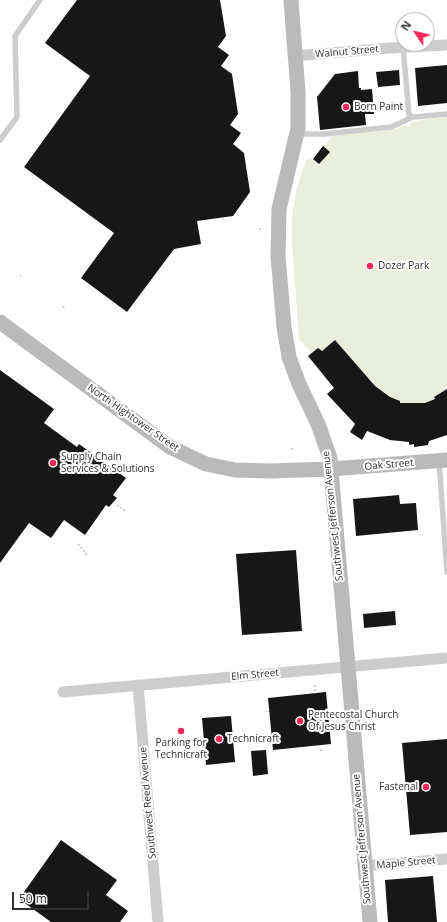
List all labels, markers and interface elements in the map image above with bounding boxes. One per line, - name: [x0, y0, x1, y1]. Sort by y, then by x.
- north arrow: [395, 12, 435, 52]
- text: N: [397, 17, 414, 33]
- street label: Walnut Street: [315, 43, 379, 61]
- place label: Born Paint: [354, 101, 403, 113]
- marker: Born Paint: [341, 102, 351, 112]
- place label: Dozer Park: [378, 260, 429, 272]
- marker: Dozer Park: [365, 261, 375, 271]
- street label: North Hightower Street: [85, 382, 181, 454]
- street label: Southwest Jefferson Avenue: [320, 450, 346, 582]
- place label: Supply Chain Services & Solutions: [61, 451, 155, 474]
- street label: Oak Street: [364, 457, 414, 473]
- marker: Supply Chain Services & Solutions: [48, 458, 58, 468]
- street label: Elm Street: [231, 667, 279, 683]
- place label: Pentecostal Church Of Jesus Christ: [308, 709, 398, 732]
- marker: Pentecostal Church Of Jesus Christ: [295, 716, 305, 726]
- marker: Parking for Technicraft: [176, 726, 186, 736]
- place label: Technicraft: [227, 733, 279, 745]
- marker: Technicraft: [214, 734, 224, 744]
- place label: Parking for Technicraft: [155, 737, 207, 760]
- street label: Southwest Reed Avenue: [137, 746, 159, 860]
- street label: Southwest Jefferson Avenue: [350, 773, 374, 905]
- place label: Fastenal: [379, 781, 418, 793]
- marker: Fastenal: [421, 782, 431, 792]
- street label: Maple Street: [376, 854, 436, 872]
- scale bar: [14, 884, 91, 910]
- text: 50 m: [19, 890, 47, 907]

